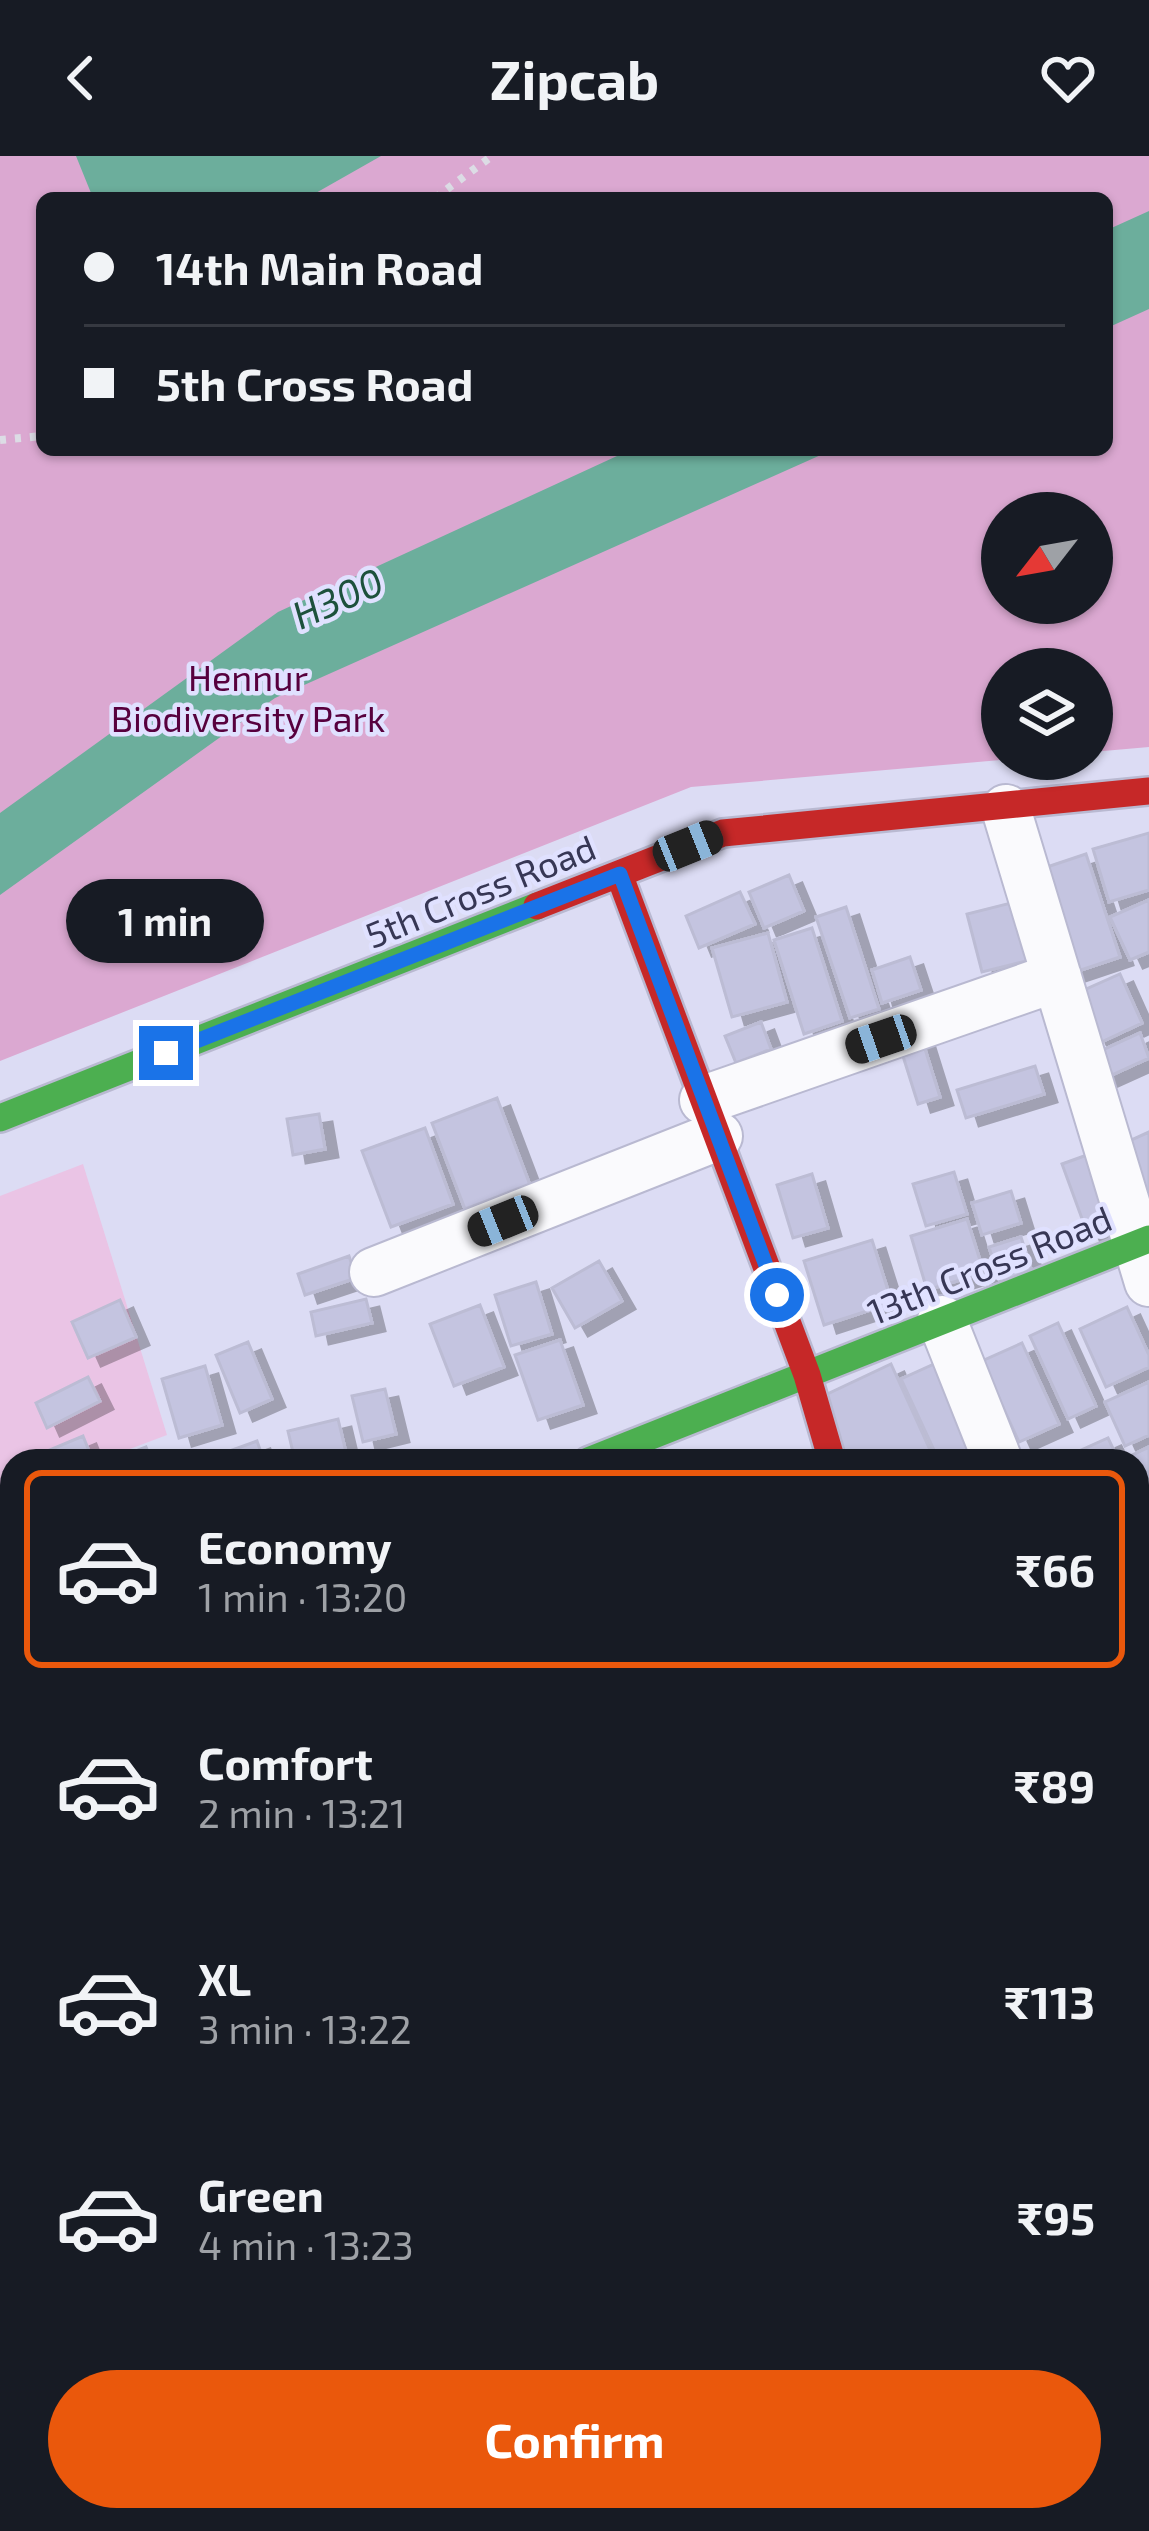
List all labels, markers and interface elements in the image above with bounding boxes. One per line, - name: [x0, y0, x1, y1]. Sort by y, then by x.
- icon: back: [48, 45, 114, 111]
- icon: heart: [1035, 45, 1101, 111]
- text: Zipcab: [490, 46, 659, 111]
- text: 14th Main Road: [156, 240, 483, 294]
- text: 5th Cross Road: [156, 356, 473, 410]
- north arrow: [981, 492, 1113, 624]
- map controls: [981, 492, 1113, 780]
- water label: H300: [284, 556, 390, 638]
- button: layers: [981, 648, 1113, 780]
- park label: Hennur Biodiversity Park: [111, 655, 385, 739]
- car: [648, 816, 728, 876]
- street label: 5th Cross Road: [359, 824, 601, 956]
- callout: 1 min: [67, 879, 265, 963]
- text: 1 min: [118, 897, 212, 944]
- car: [841, 1010, 921, 1068]
- route end: [139, 1026, 193, 1080]
- car: [463, 1191, 543, 1251]
- street label: 13th Cross Road: [861, 1195, 1117, 1333]
- route start: [750, 1268, 804, 1322]
- icon: car: [54, 1515, 162, 1623]
- text: Economy: [198, 1519, 392, 1573]
- text: ₹66: [1015, 1542, 1095, 1596]
- text: 1 min · 13:20: [198, 1573, 407, 1620]
- icon: car: [54, 1731, 162, 1839]
- text: Comfort: [198, 1735, 373, 1789]
- text: ₹89: [1014, 1758, 1095, 1812]
- text: 2 min · 13:21: [198, 1789, 406, 1836]
- icon: car: [54, 1947, 162, 2055]
- text: XL: [198, 1951, 251, 2005]
- text: ₹113: [1004, 1974, 1095, 2028]
- text: 3 min · 13:22: [198, 2005, 412, 2052]
- icon: car: [54, 2163, 162, 2271]
- text: Green: [198, 2167, 324, 2221]
- text: ₹95: [1017, 2190, 1095, 2244]
- text: 4 min · 13:23: [198, 2221, 414, 2268]
- button: Confirm: [48, 2370, 1101, 2508]

